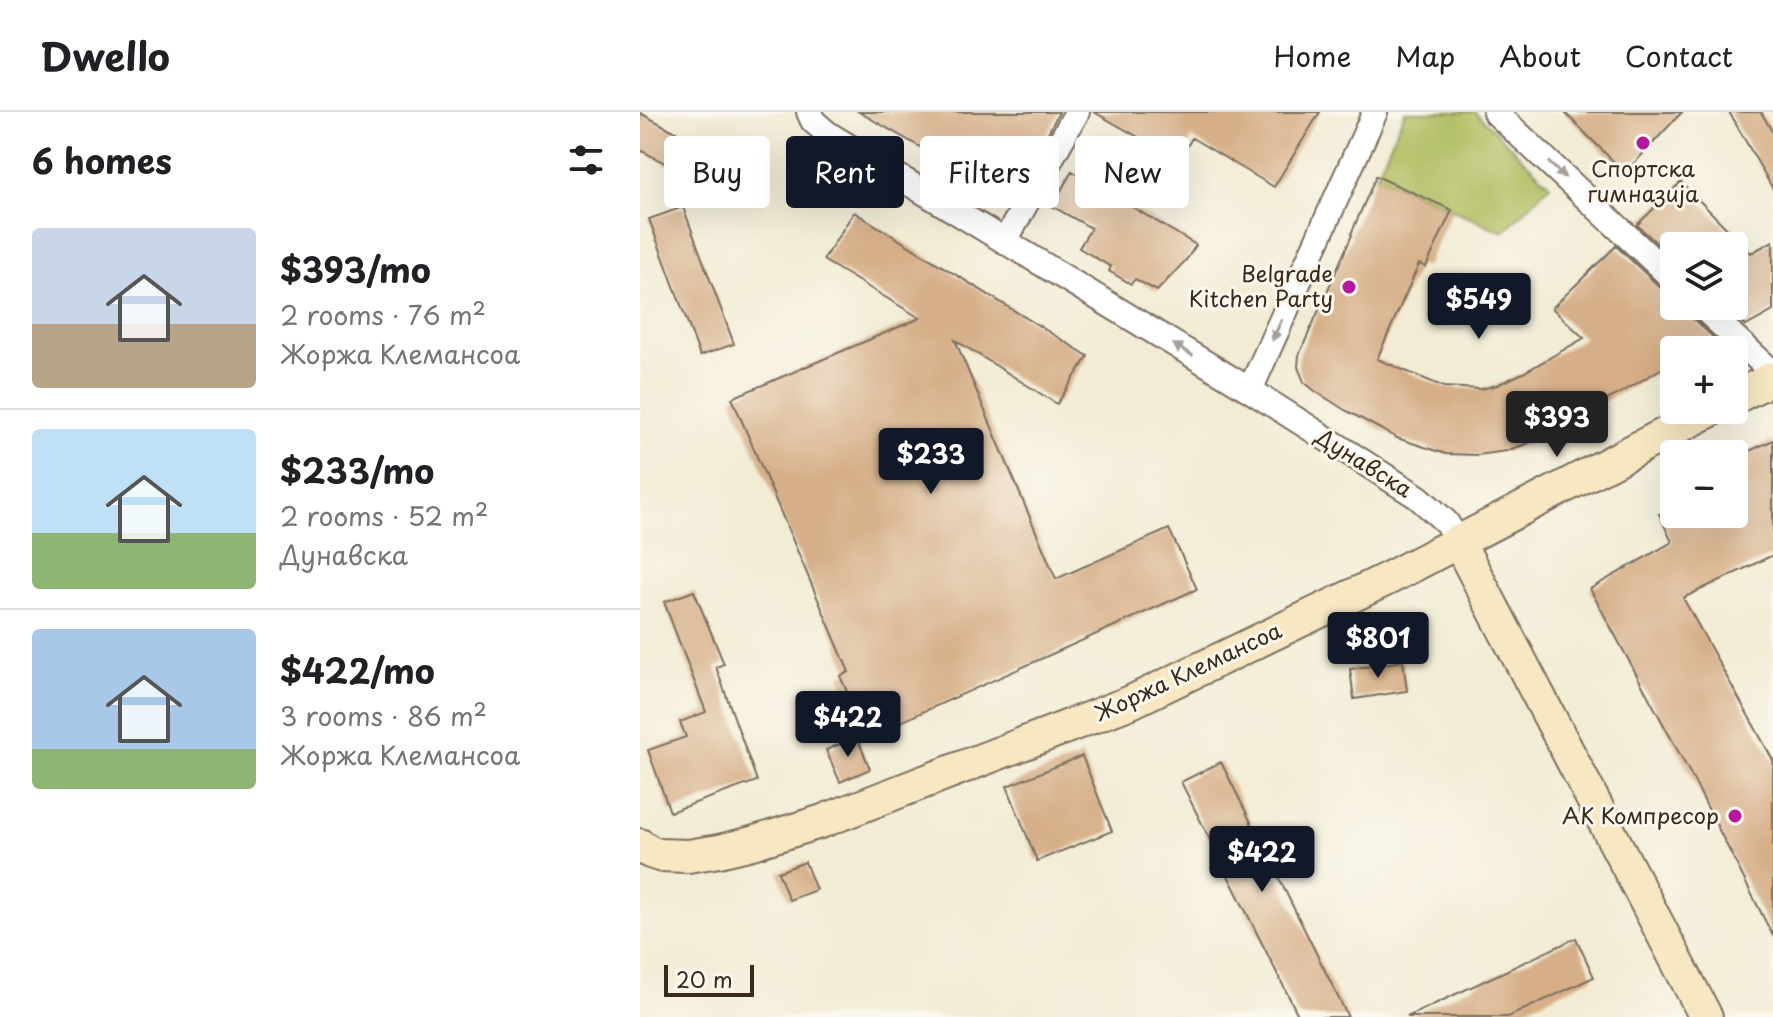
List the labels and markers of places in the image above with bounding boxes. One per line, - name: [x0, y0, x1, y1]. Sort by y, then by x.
- marker: Спортска гимназија: [1634, 134, 1652, 152]
- place label: Спортска гимназија: [1587, 151, 1699, 209]
- place label: Belgrade Kitchen Party: [1189, 256, 1333, 314]
- pin: $549: [1432, 273, 1526, 341]
- marker: Belgrade Kitchen Party: [1340, 278, 1358, 296]
- pin: $393: [1510, 391, 1604, 459]
- pin: $233: [884, 428, 978, 496]
- pin: $801: [1331, 612, 1425, 680]
- pin: $422: [801, 691, 895, 759]
- place label: АК Компресор: [1562, 798, 1719, 831]
- marker: АК Компресор: [1726, 807, 1744, 825]
- pin: $422: [1215, 826, 1309, 894]

